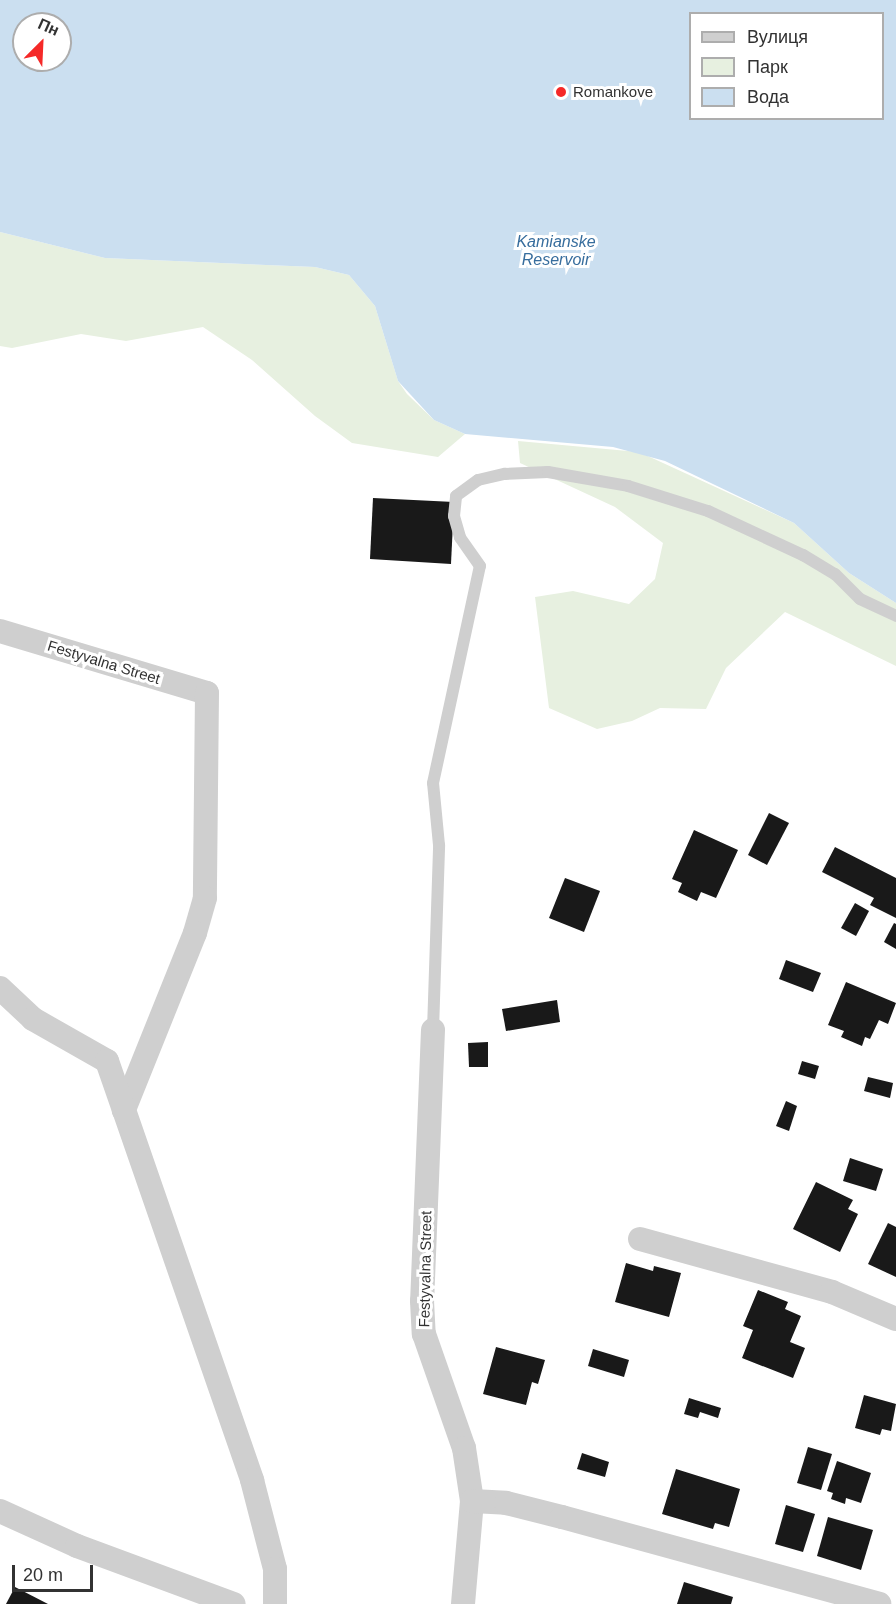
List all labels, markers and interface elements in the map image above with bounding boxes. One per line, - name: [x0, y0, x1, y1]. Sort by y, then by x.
- north arrow: [12, 12, 72, 72]
- legend: [689, 12, 884, 120]
- text: Пн: [36, 15, 62, 39]
- text: Вулиця: [747, 27, 808, 47]
- text: Парк: [747, 57, 788, 77]
- place label: Romankove: [573, 83, 653, 101]
- marker: Romankove: [554, 85, 568, 99]
- text: Вода: [747, 87, 789, 107]
- water label: Kamianske Reservoir: [516, 232, 596, 270]
- street label: Festyvalna Street: [46, 636, 162, 688]
- street label: Festyvalna Street: [415, 1210, 435, 1328]
- scale bar: [15, 1553, 96, 1591]
- text: 20 m: [23, 1565, 63, 1585]

